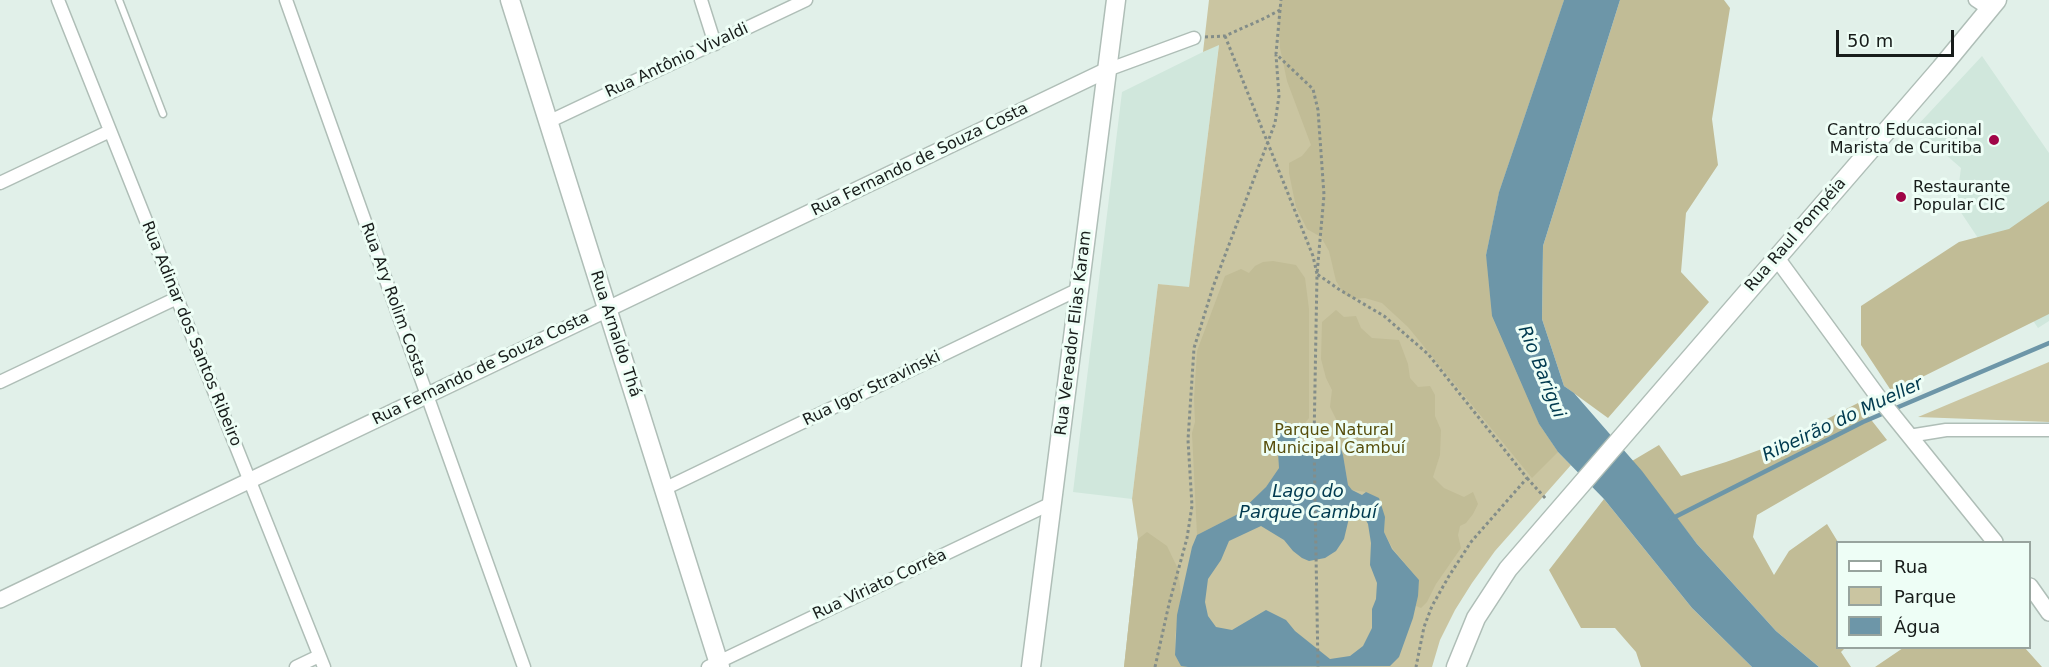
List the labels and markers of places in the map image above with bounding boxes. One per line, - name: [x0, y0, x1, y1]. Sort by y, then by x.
- place label: Cantro Educacional Marista de Curitiba: [1827, 121, 1982, 159]
- marker: Cantro Educacional Marista de Curitiba: [1987, 133, 2001, 147]
- place label: Restaurante Popular CIC: [1913, 178, 2010, 216]
- marker: Restaurante Popular CIC: [1894, 190, 1908, 204]

